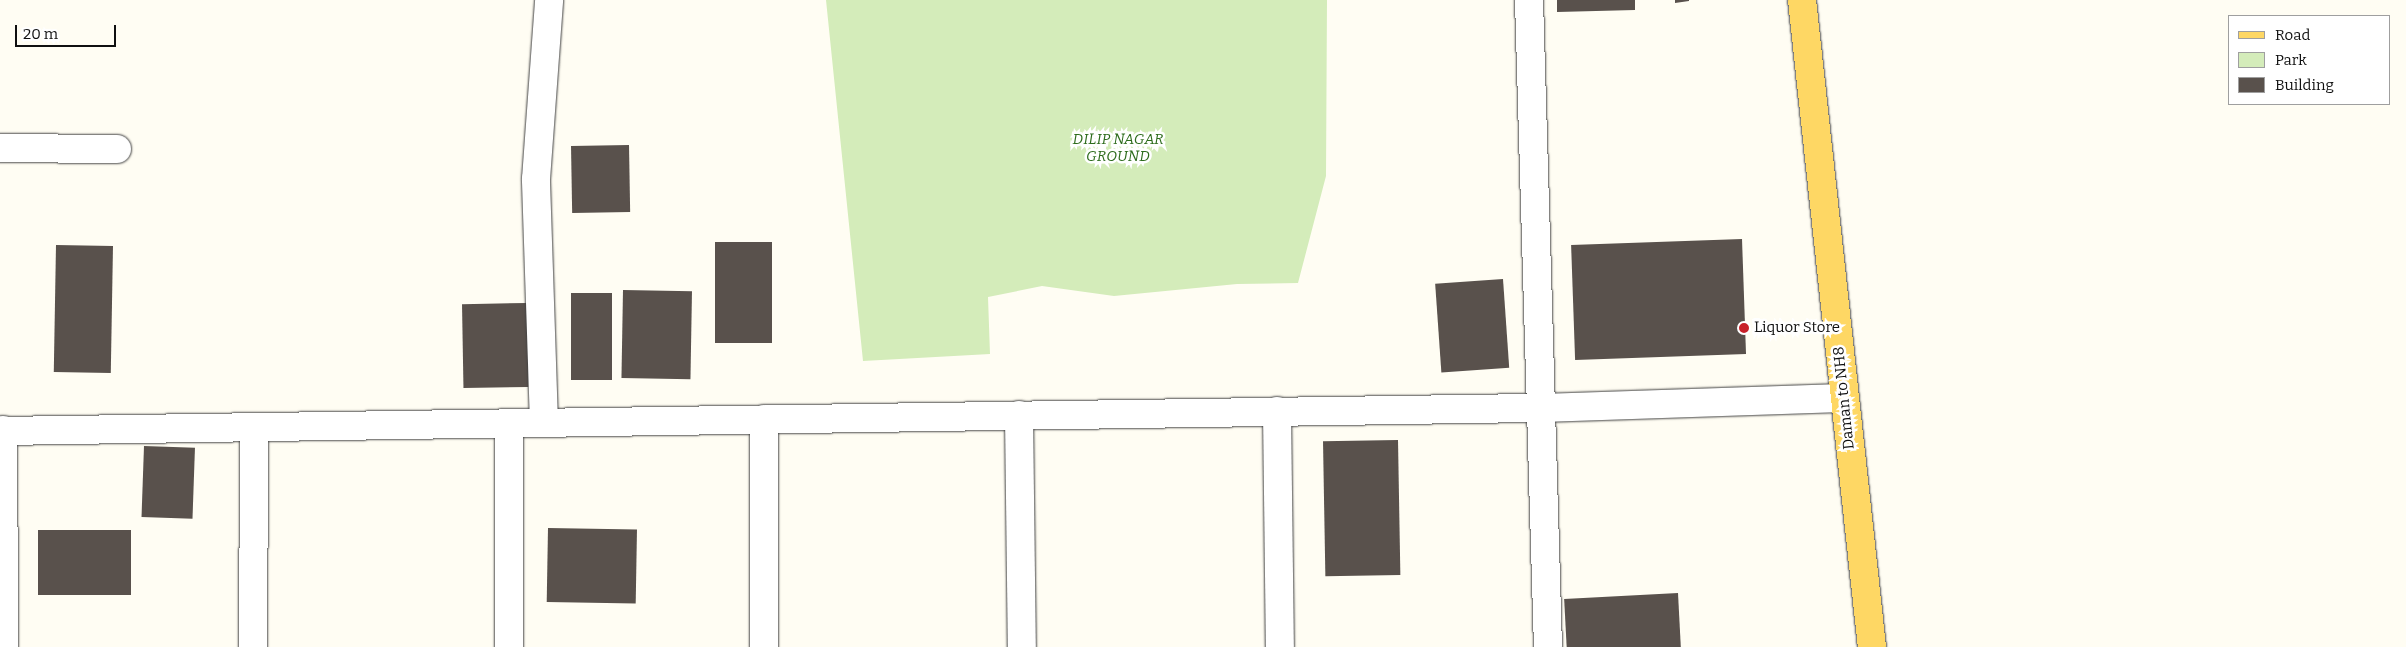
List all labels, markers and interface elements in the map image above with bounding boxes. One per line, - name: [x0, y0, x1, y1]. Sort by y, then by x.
- scale bar: [18, 15, 119, 47]
- legend: [2228, 15, 2391, 105]
- text: 20 m: [23, 25, 58, 43]
- text: Road: [2275, 26, 2310, 44]
- text: Park: [2275, 51, 2307, 69]
- text: Building: [2275, 76, 2334, 94]
- park label: DILIP NAGAR GROUND: [1073, 130, 1163, 165]
- place label: Liquor Store: [1754, 319, 1840, 337]
- marker: Liquor Store: [1738, 322, 1750, 334]
- street label: Daman to NH8: [1830, 346, 1858, 450]

